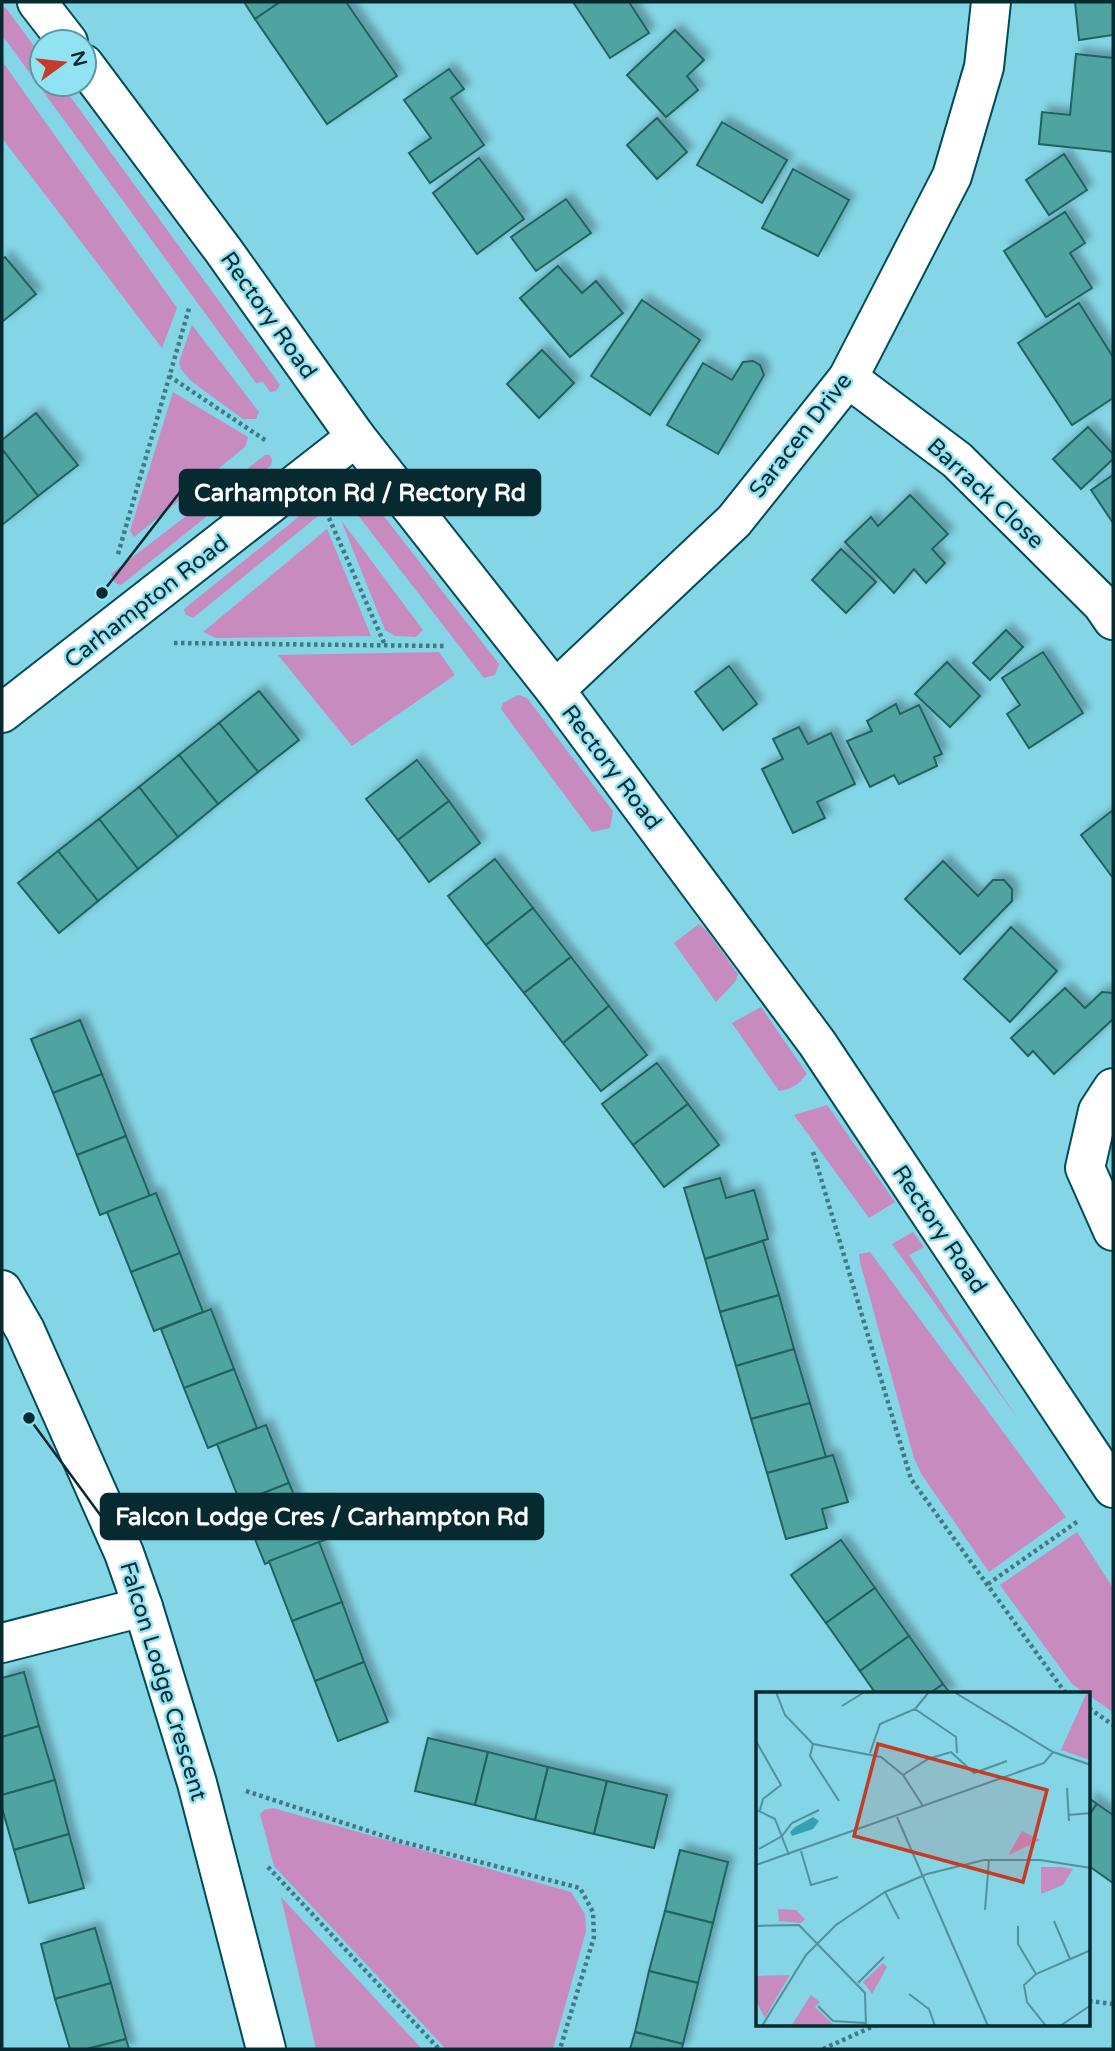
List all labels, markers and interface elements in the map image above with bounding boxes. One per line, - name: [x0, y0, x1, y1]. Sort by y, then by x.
- north arrow: [28, 28, 98, 98]
- text: N: [66, 49, 91, 69]
- street label: Rectory Road: [214, 246, 322, 385]
- street label: Saracen Drive: [743, 368, 858, 504]
- street label: Barrack Close: [921, 432, 1050, 555]
- callout: Carhampton Rd / Rectory Rd: [180, 470, 540, 515]
- text: Carhampton Rd / Rectory Rd: [194, 479, 526, 508]
- street label: Carhampton Road: [59, 529, 234, 675]
- street label: Rectory Road: [555, 700, 667, 836]
- street label: Rectory Road: [886, 1160, 992, 1299]
- callout: Falcon Lodge Cres / Carhampton Rd: [101, 1494, 543, 1539]
- text: Falcon Lodge Cres / Carhampton Rd: [115, 1503, 529, 1532]
- street label: Falcon Lodge Crescent: [113, 1558, 213, 1804]
- inset map: [756, 1692, 1090, 2026]

